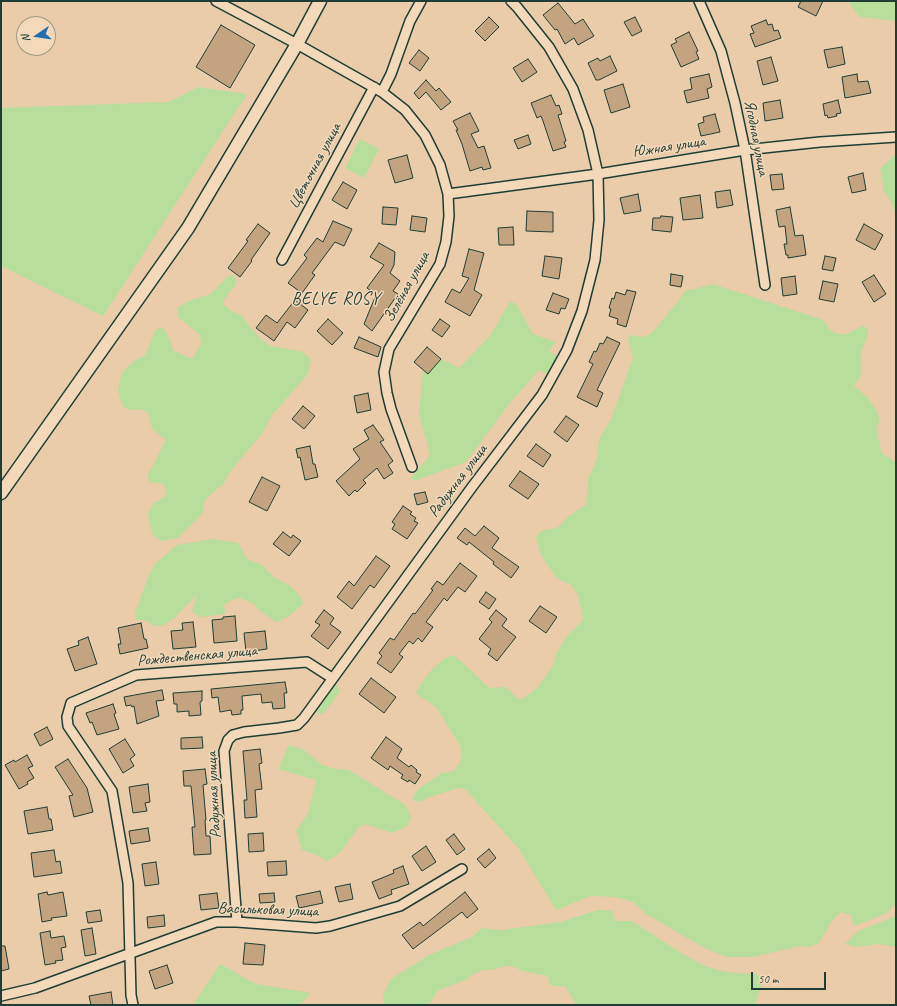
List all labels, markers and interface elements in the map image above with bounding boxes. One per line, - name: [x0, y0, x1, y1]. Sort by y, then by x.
- north arrow: [16, 16, 56, 56]
- text: N: [18, 34, 33, 43]
- street label: Ягодная улица: [739, 98, 773, 178]
- street label: Цветочная улица: [284, 120, 346, 212]
- street label: Южная улица: [631, 132, 707, 162]
- street label: Зелёная улица: [380, 248, 434, 326]
- district label: BELYE ROSY: [292, 290, 380, 310]
- street label: Радужная улица: [424, 441, 492, 521]
- street label: Рождественская улица: [136, 641, 258, 671]
- street label: Радужная улица: [202, 751, 226, 839]
- street label: Васильковая улица: [217, 899, 319, 921]
- scale bar: [753, 964, 828, 990]
- text: 50 m: [758, 971, 778, 987]

